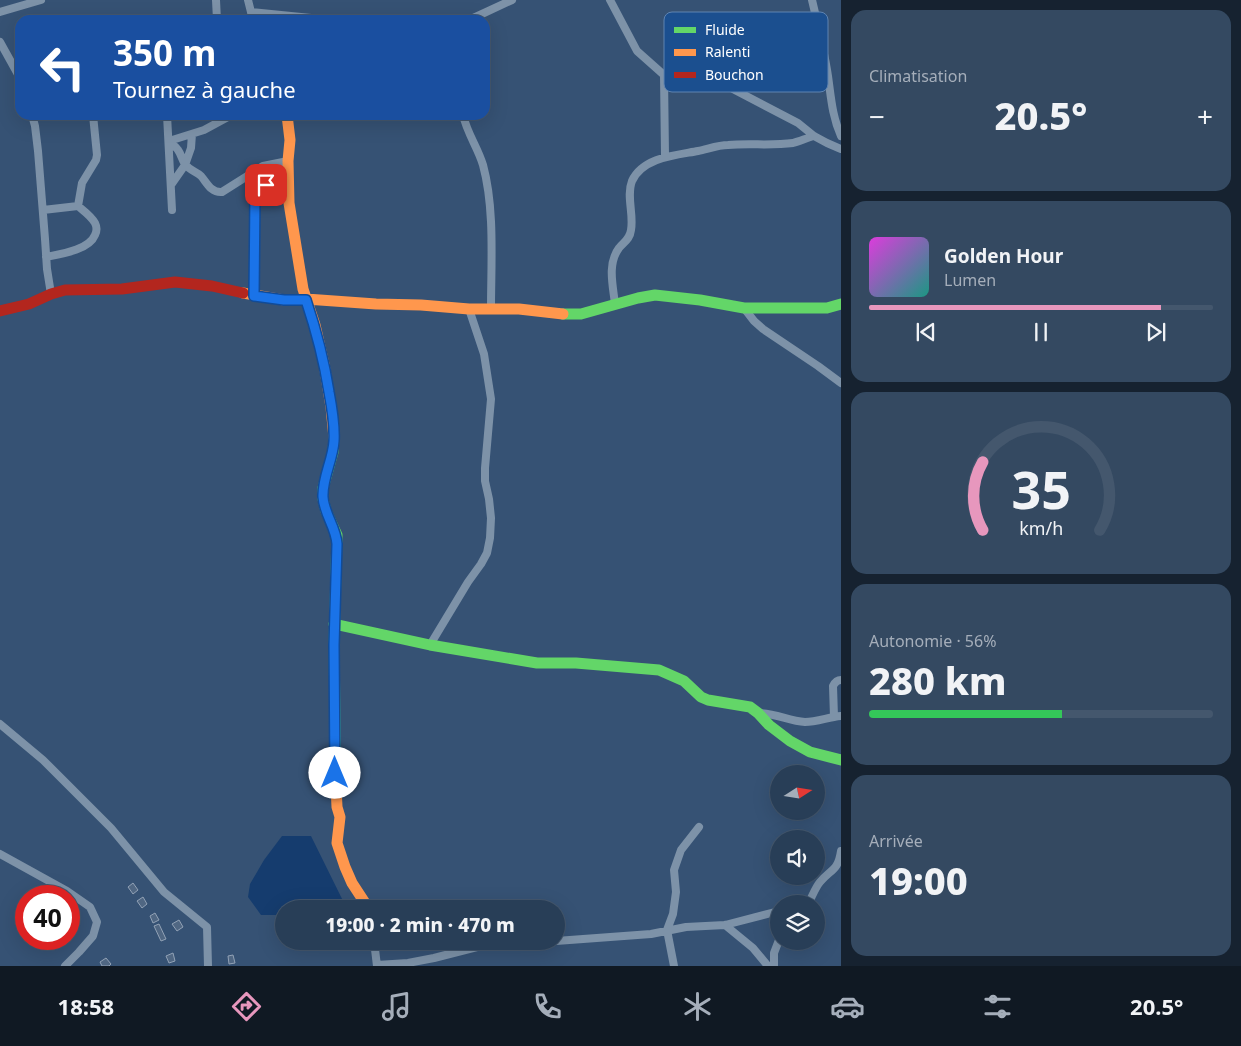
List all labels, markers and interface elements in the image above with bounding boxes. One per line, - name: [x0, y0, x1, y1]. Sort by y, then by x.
- legend: [664, 12, 828, 92]
- text: Fluide: [705, 20, 745, 39]
- text: 350 m: [113, 29, 216, 76]
- icon: left: [30, 35, 95, 100]
- text: Ralenti: [705, 42, 750, 61]
- text: Bouchon: [705, 65, 764, 84]
- text: Climatisation: [869, 65, 967, 87]
- text: Tournez à gauche: [113, 74, 296, 104]
- text: 20.5°: [995, 89, 1087, 141]
- text: −: [869, 97, 885, 135]
- text: +: [1197, 97, 1213, 135]
- pin: [245, 164, 287, 206]
- icon: arrive: [252, 171, 280, 199]
- text: Golden Hour: [944, 243, 1063, 269]
- text: Lumen: [944, 269, 996, 291]
- icon: previous: [912, 318, 940, 346]
- icon: pause: [1027, 318, 1055, 346]
- icon: next: [1142, 318, 1170, 346]
- text: 35: [1011, 453, 1071, 524]
- text: km/h: [1019, 516, 1063, 540]
- text: Autonomie · 56%: [869, 630, 996, 652]
- text: 280 km: [869, 654, 1007, 706]
- position arrow: [308, 746, 360, 798]
- north arrow: [770, 765, 825, 820]
- map controls: [770, 765, 825, 950]
- button: sound: [770, 830, 825, 885]
- text: Arrivée: [869, 830, 923, 852]
- text: 19:00: [869, 854, 968, 906]
- speed limit sign: 40: [15, 885, 80, 950]
- button: layers: [770, 895, 825, 950]
- text: 19:00 · 2 min · 470 m: [325, 912, 515, 938]
- icon: directions: [229, 989, 264, 1024]
- icon: music: [379, 989, 414, 1024]
- icon: phone: [530, 989, 565, 1024]
- icon: climate: [680, 989, 715, 1024]
- icon: car: [830, 989, 865, 1024]
- icon: filters: [980, 989, 1015, 1024]
- text: 18:58: [58, 991, 114, 1021]
- text: 20.5°: [1130, 991, 1183, 1021]

